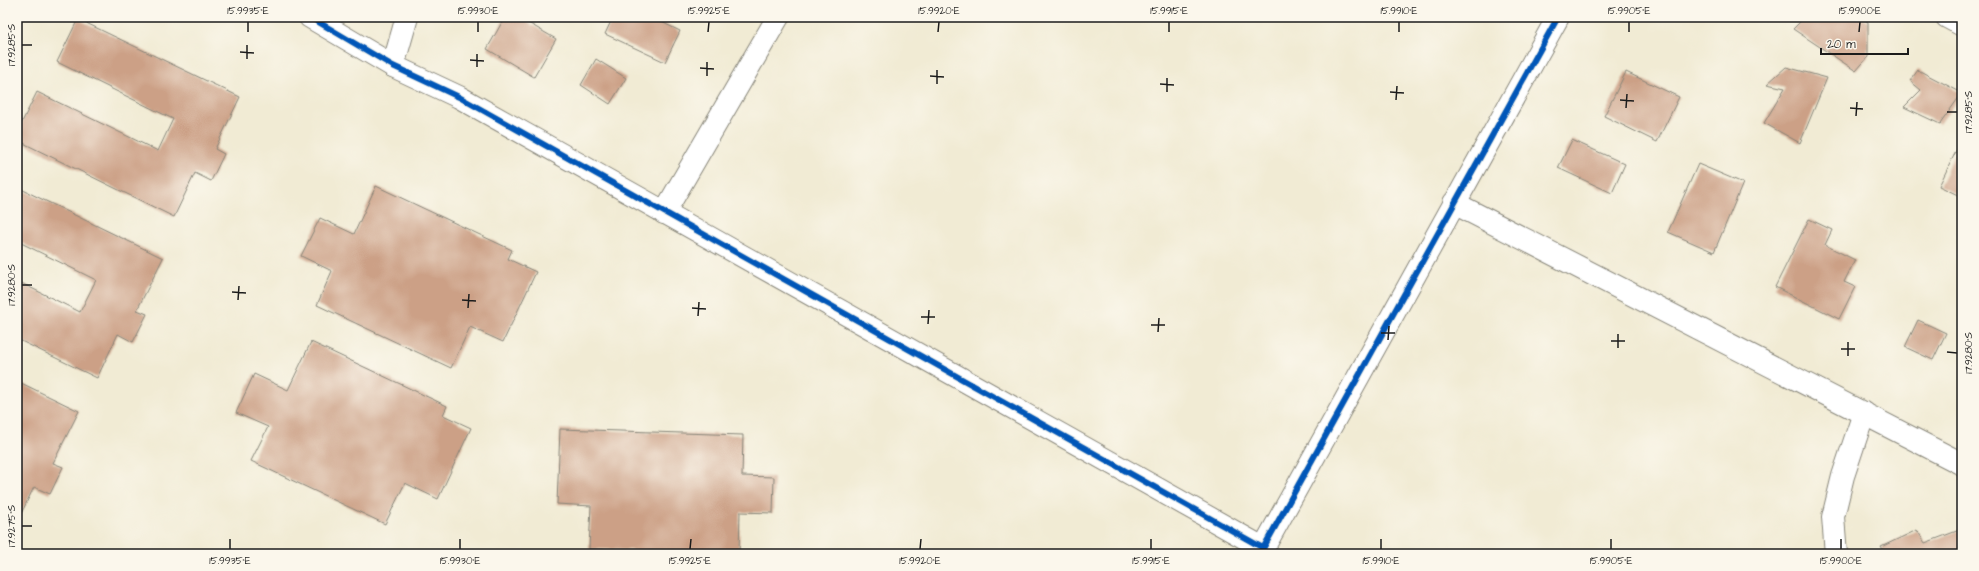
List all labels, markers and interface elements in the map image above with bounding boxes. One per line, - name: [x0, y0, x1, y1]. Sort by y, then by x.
- text: 15.9935°E: [227, 4, 269, 18]
- text: 15.9930°E: [458, 4, 498, 18]
- text: 15.9925°E: [688, 4, 730, 18]
- text: 15.9920°E: [918, 4, 960, 18]
- text: 15.9915°E: [1150, 4, 1188, 18]
- text: 15.9910°E: [1381, 4, 1418, 18]
- text: 15.9905°E: [1608, 4, 1650, 18]
- text: 15.9900°E: [1839, 4, 1881, 18]
- text: 17.9285°S: [5, 23, 19, 66]
- scale bar: [1821, 30, 1908, 56]
- text: 20 m: [1827, 36, 1856, 53]
- text: 17.9285°S: [1962, 90, 1976, 133]
- text: 17.9280°S: [5, 264, 19, 306]
- text: 17.9280°S: [1962, 332, 1976, 374]
- text: 17.9275°S: [5, 504, 19, 547]
- text: 15.9935°E: [209, 554, 251, 568]
- text: 15.9930°E: [440, 554, 480, 568]
- text: 15.9925°E: [669, 554, 711, 568]
- text: 15.9920°E: [899, 554, 941, 568]
- text: 15.9915°E: [1132, 554, 1170, 568]
- text: 15.9910°E: [1363, 554, 1400, 568]
- text: 15.9905°E: [1590, 554, 1632, 568]
- text: 15.9900°E: [1820, 554, 1862, 568]

